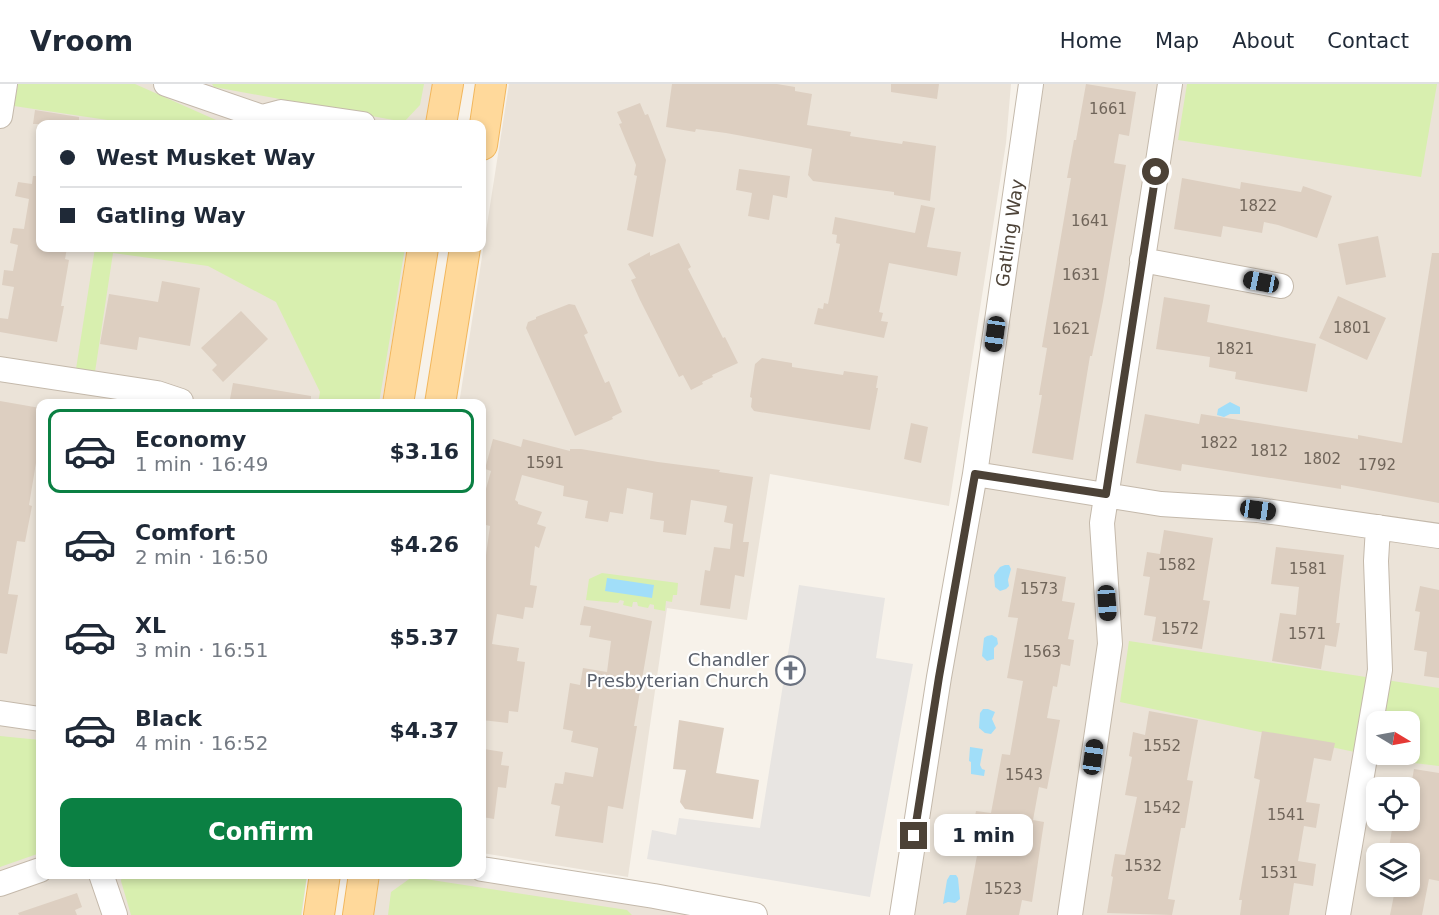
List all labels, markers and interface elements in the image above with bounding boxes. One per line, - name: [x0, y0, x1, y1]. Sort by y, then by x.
- text: Vroom: [30, 25, 133, 58]
- text: Home: [1060, 29, 1122, 53]
- text: Map: [1155, 29, 1199, 53]
- text: About: [1232, 29, 1294, 53]
- text: Contact: [1327, 29, 1409, 53]
- house number: 1661: [1089, 100, 1127, 118]
- text: West Musket Way: [96, 145, 315, 170]
- route start: [1142, 158, 1169, 185]
- street label: Gatling Way: [992, 177, 1028, 288]
- house number: 1822: [1239, 197, 1277, 215]
- text: Gatling Way: [96, 203, 246, 228]
- house number: 1641: [1071, 212, 1109, 230]
- house number: 1631: [1062, 266, 1100, 284]
- car: [1242, 270, 1280, 294]
- car: [984, 315, 1006, 353]
- house number: 1801: [1333, 319, 1371, 337]
- house number: 1621: [1052, 320, 1090, 338]
- house number: 1821: [1216, 340, 1254, 358]
- icon: car: [63, 424, 117, 478]
- text: Economy: [135, 427, 246, 452]
- house number: 1822: [1200, 434, 1238, 452]
- text: $3.16: [389, 439, 459, 464]
- house number: 1812: [1250, 442, 1288, 460]
- house number: 1802: [1303, 450, 1341, 468]
- text: 1 min · 16:49: [135, 452, 269, 476]
- house number: 1591: [526, 454, 564, 472]
- house number: 1792: [1358, 456, 1396, 474]
- car: [1239, 499, 1277, 521]
- icon: car: [63, 517, 117, 571]
- text: Comfort: [135, 520, 235, 545]
- text: $4.26: [389, 532, 459, 557]
- text: 2 min · 16:50: [135, 545, 269, 569]
- house number: 1582: [1158, 556, 1196, 574]
- house number: 1581: [1289, 560, 1327, 578]
- house number: 1573: [1020, 580, 1058, 598]
- car: [1097, 584, 1117, 622]
- icon: car: [63, 610, 117, 664]
- text: XL: [135, 613, 166, 638]
- house number: 1572: [1161, 620, 1199, 638]
- text: $5.37: [389, 625, 459, 650]
- house number: 1571: [1288, 625, 1326, 643]
- text: 3 min · 16:51: [135, 638, 269, 662]
- house number: 1563: [1023, 643, 1061, 661]
- place label: Chandler Presbyterian Church: [587, 649, 770, 691]
- church icon: Chandler Presbyterian Church: [774, 654, 806, 686]
- icon: car: [63, 703, 117, 757]
- text: Black: [135, 706, 202, 731]
- north arrow: [1366, 711, 1420, 765]
- map controls: [1366, 711, 1420, 897]
- text: $4.37: [389, 718, 459, 743]
- text: 4 min · 16:52: [135, 731, 269, 755]
- house number: 1552: [1143, 737, 1181, 755]
- car: [1082, 738, 1104, 776]
- house number: 1543: [1005, 766, 1043, 784]
- button: locate: [1366, 777, 1420, 831]
- button: Confirm: [60, 798, 462, 867]
- house number: 1542: [1143, 799, 1181, 817]
- house number: 1541: [1267, 806, 1305, 824]
- callout: 1 min: [935, 815, 1034, 857]
- route end: [900, 822, 927, 849]
- text: 1 min: [952, 823, 1015, 847]
- button: layers: [1366, 843, 1420, 897]
- house number: 1532: [1124, 857, 1162, 875]
- house number: 1531: [1260, 864, 1298, 882]
- house number: 1523: [984, 880, 1022, 898]

